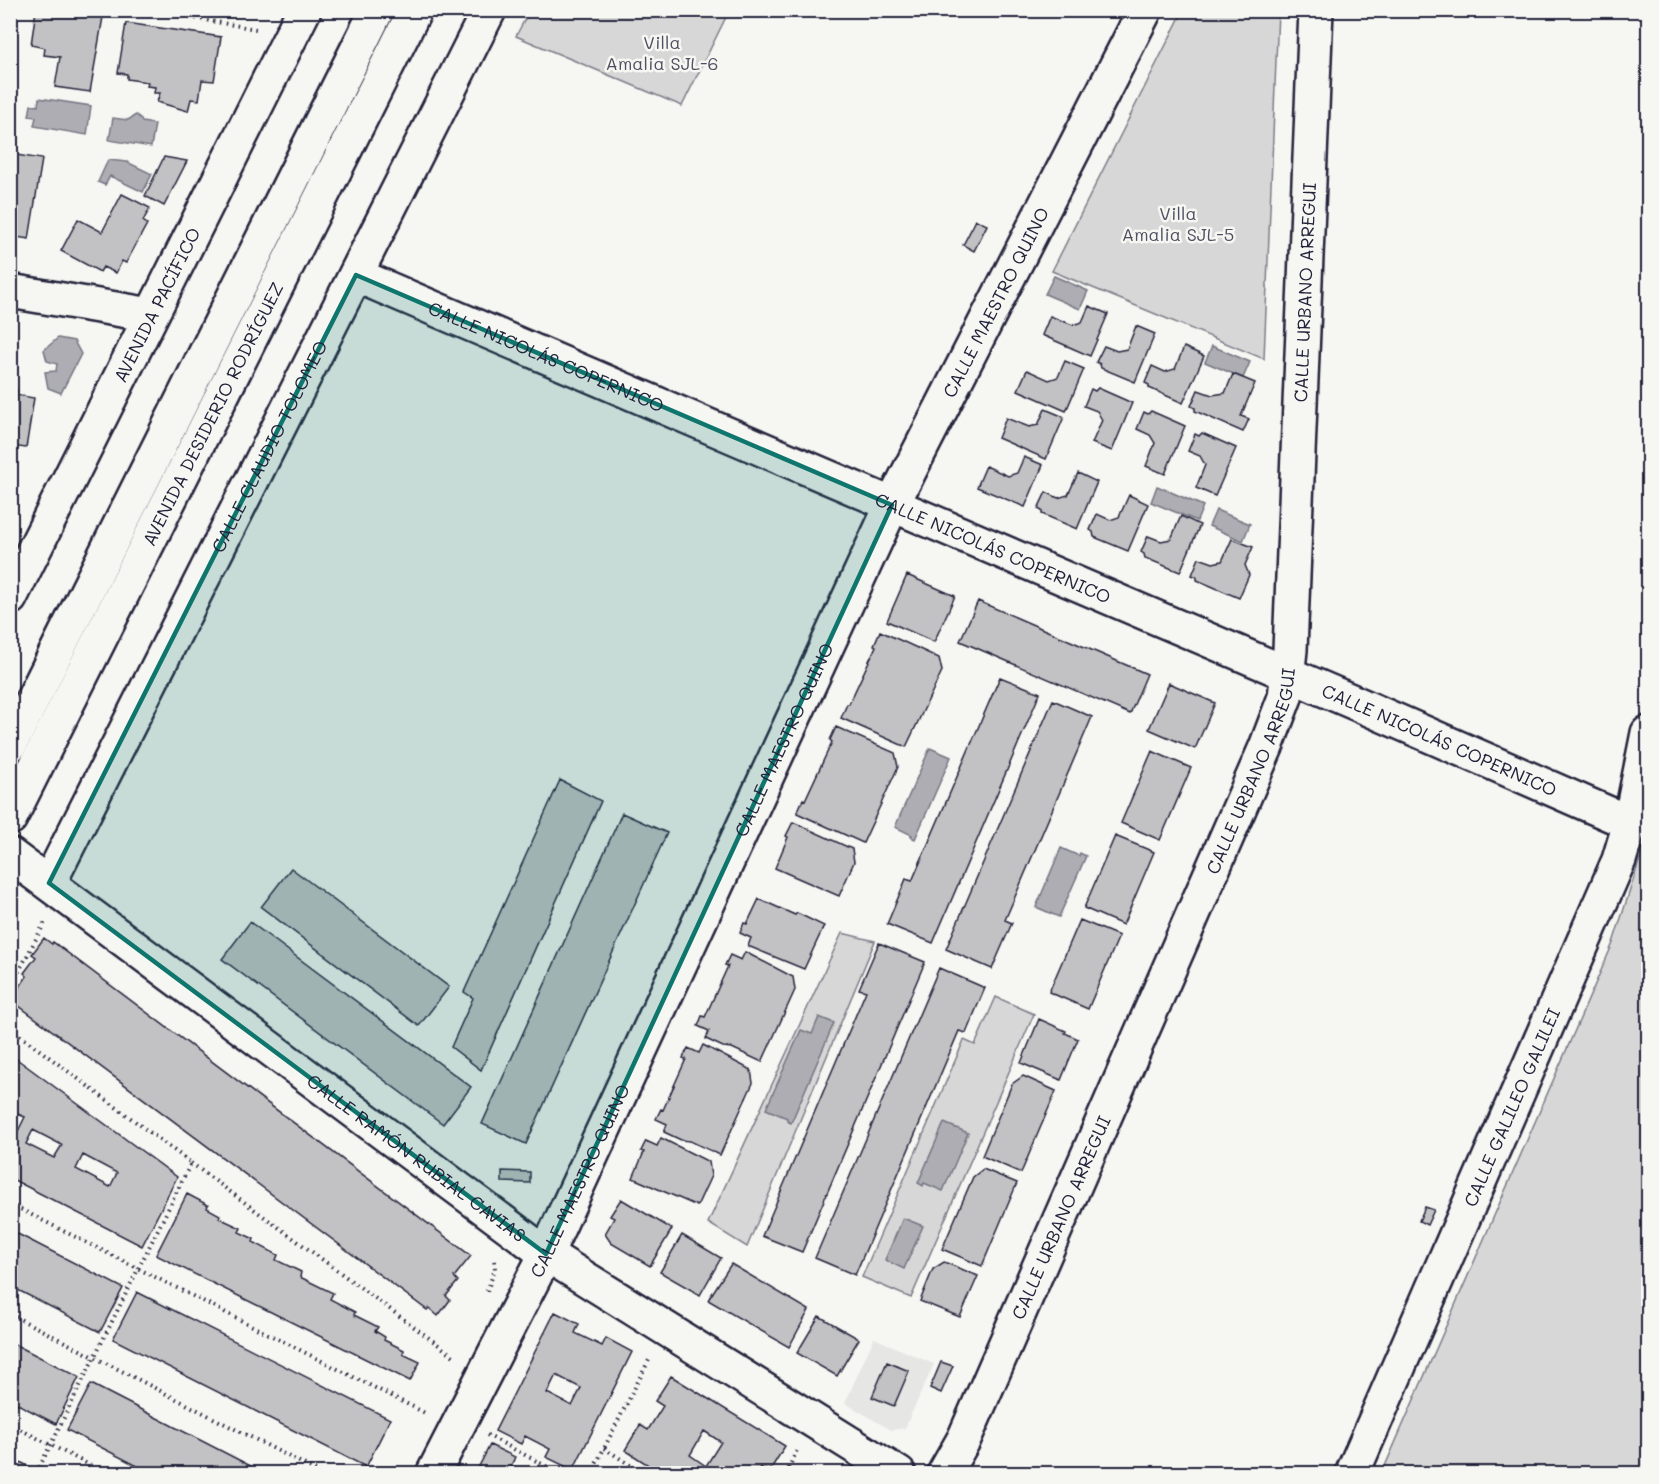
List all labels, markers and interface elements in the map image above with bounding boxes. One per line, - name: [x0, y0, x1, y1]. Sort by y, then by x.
- park label: Villa Amalia SJL-6: [606, 30, 718, 75]
- street label: CALLE URBANO ARREGUI: [1288, 182, 1321, 403]
- park label: Villa Amalia SJL-5: [1122, 201, 1234, 246]
- street label: CALLE MAESTRO QUINO: [937, 203, 1054, 402]
- street label: AVENIDA PACÍFICO: [108, 223, 205, 386]
- street label: AVENIDA DESIDERIO RODRÍGUEZ: [136, 278, 289, 550]
- street label: CALLE NICOLÁS COPERNICO: [425, 295, 668, 418]
- street label: CALLE CLAUDIO TOLOMEO: [206, 336, 333, 556]
- street label: CALLE NICOLÁS COPERNICO: [872, 487, 1115, 609]
- street label: CALLE MAESTRO QUINO: [729, 639, 839, 840]
- street label: CALLE URBANO ARREGUI: [1200, 667, 1300, 878]
- street label: CALLE NICOLÁS COPERNICO: [1318, 678, 1561, 802]
- street label: CALLE GALILEO GALILEI: [1458, 1004, 1565, 1210]
- street label: CALLE RAMÓN RUBIAL CAVIAS: [302, 1068, 531, 1247]
- street label: CALLE MAESTRO QUINO: [524, 1080, 635, 1281]
- street label: CALLE URBANO ARREGUI: [1006, 1112, 1116, 1323]

